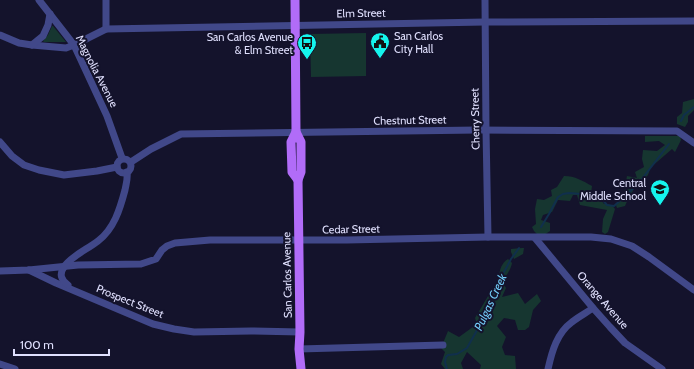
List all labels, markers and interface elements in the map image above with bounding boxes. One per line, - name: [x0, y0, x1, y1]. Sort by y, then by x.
- street label: Elm Street: [336, 6, 386, 20]
- place label: San Carlos City Hall: [394, 29, 443, 56]
- place label: San Carlos Avenue & Elm Street: [207, 30, 293, 57]
- public building icon: San Carlos City Hall: [369, 31, 391, 59]
- street label: Magnolia Avenue: [73, 32, 121, 110]
- bus stop icon: San Carlos Avenue & Elm Street: [296, 32, 318, 60]
- street label: Cherry Street: [467, 88, 483, 150]
- street label: Chestnut Street: [373, 112, 447, 128]
- place label: Central Middle School: [580, 176, 646, 203]
- school or university icon: Central Middle School: [649, 178, 671, 206]
- street label: Cedar Street: [322, 221, 380, 237]
- street label: San Carlos Avenue: [279, 231, 295, 318]
- street label: Orange Avenue: [574, 268, 632, 332]
- water label: Pulgas Creek: [470, 271, 510, 333]
- street label: Prospect Street: [94, 281, 166, 321]
- scale bar: [14, 331, 109, 357]
- text: 100 m: [20, 337, 54, 352]

